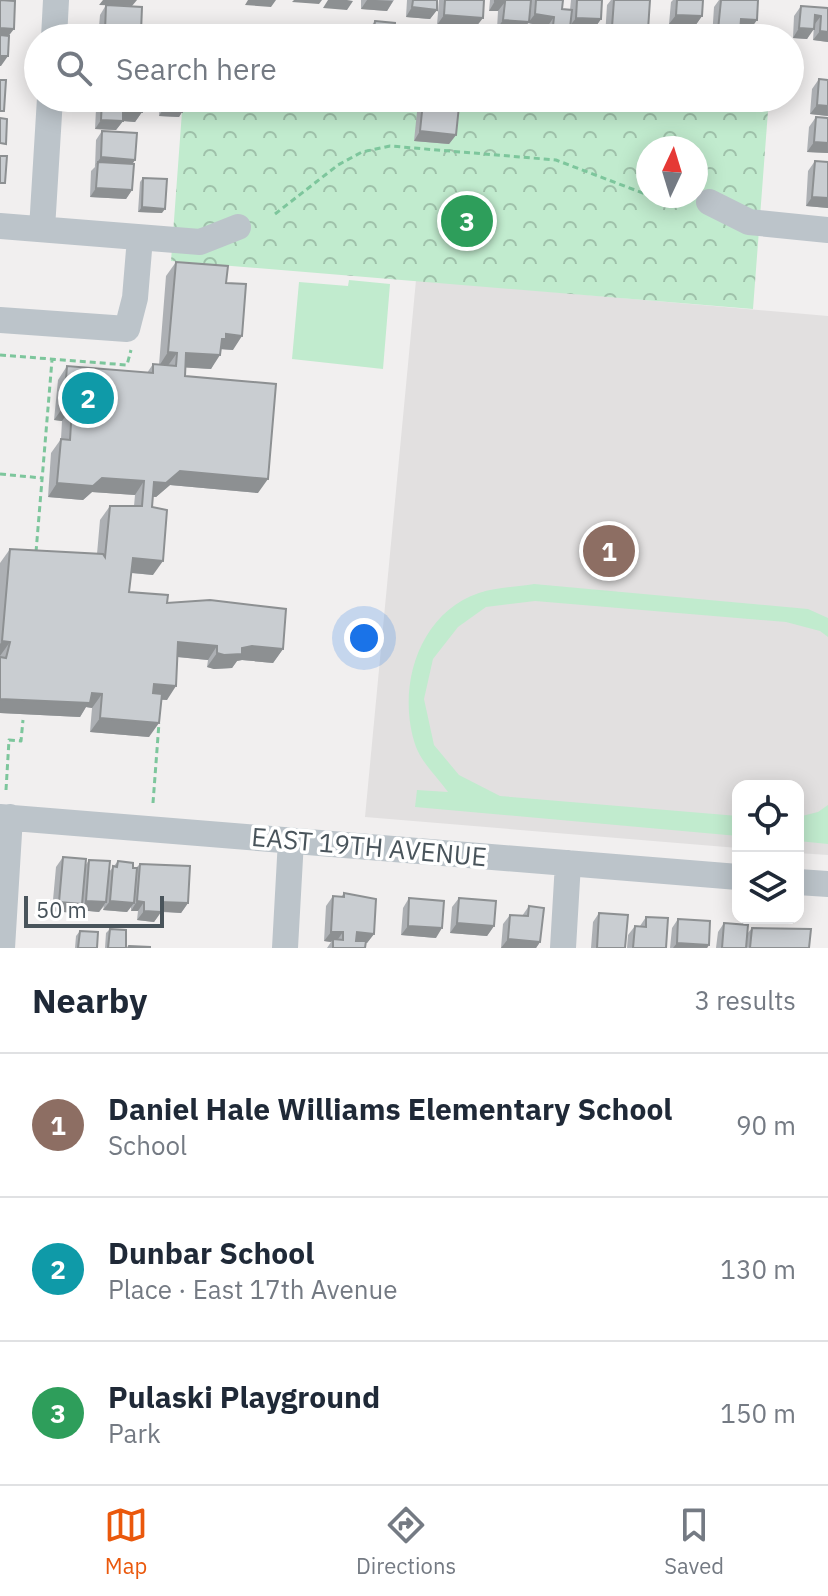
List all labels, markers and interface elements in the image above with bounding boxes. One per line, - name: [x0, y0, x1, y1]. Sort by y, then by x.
- search box: [24, 24, 804, 112]
- icon: search: [52, 46, 96, 90]
- text: Search here: [116, 49, 277, 88]
- north arrow: [636, 136, 708, 208]
- pin: 3: [441, 191, 493, 251]
- pin: 2: [62, 368, 114, 428]
- pin: 1: [583, 521, 635, 581]
- your location: [344, 618, 384, 658]
- map controls: [732, 780, 804, 924]
- button: locate: [732, 780, 804, 852]
- street label: EAST 19TH AVENUE: [250, 819, 488, 873]
- button: layers: [732, 852, 804, 924]
- scale bar: [24, 892, 164, 928]
- text: 50 m: [36, 895, 87, 924]
- text: Nearby: [32, 978, 147, 1022]
- text: 3 results: [694, 983, 796, 1017]
- text: Daniel Hale Williams Elementary School: [108, 1089, 672, 1128]
- text: 1: [50, 1108, 66, 1142]
- text: 90 m: [736, 1108, 796, 1142]
- text: School: [108, 1128, 187, 1162]
- text: Dunbar School: [108, 1233, 314, 1272]
- text: 2: [50, 1252, 66, 1286]
- text: 130 m: [720, 1252, 796, 1286]
- text: Place · East 17th Avenue: [108, 1272, 397, 1306]
- text: Pulaski Playground: [108, 1377, 380, 1416]
- text: 3: [50, 1396, 66, 1430]
- text: 150 m: [720, 1396, 796, 1430]
- text: Park: [108, 1416, 161, 1450]
- tab: Map: [104, 1503, 148, 1580]
- tab: Directions: [356, 1503, 456, 1580]
- tab: Saved: [664, 1503, 724, 1580]

